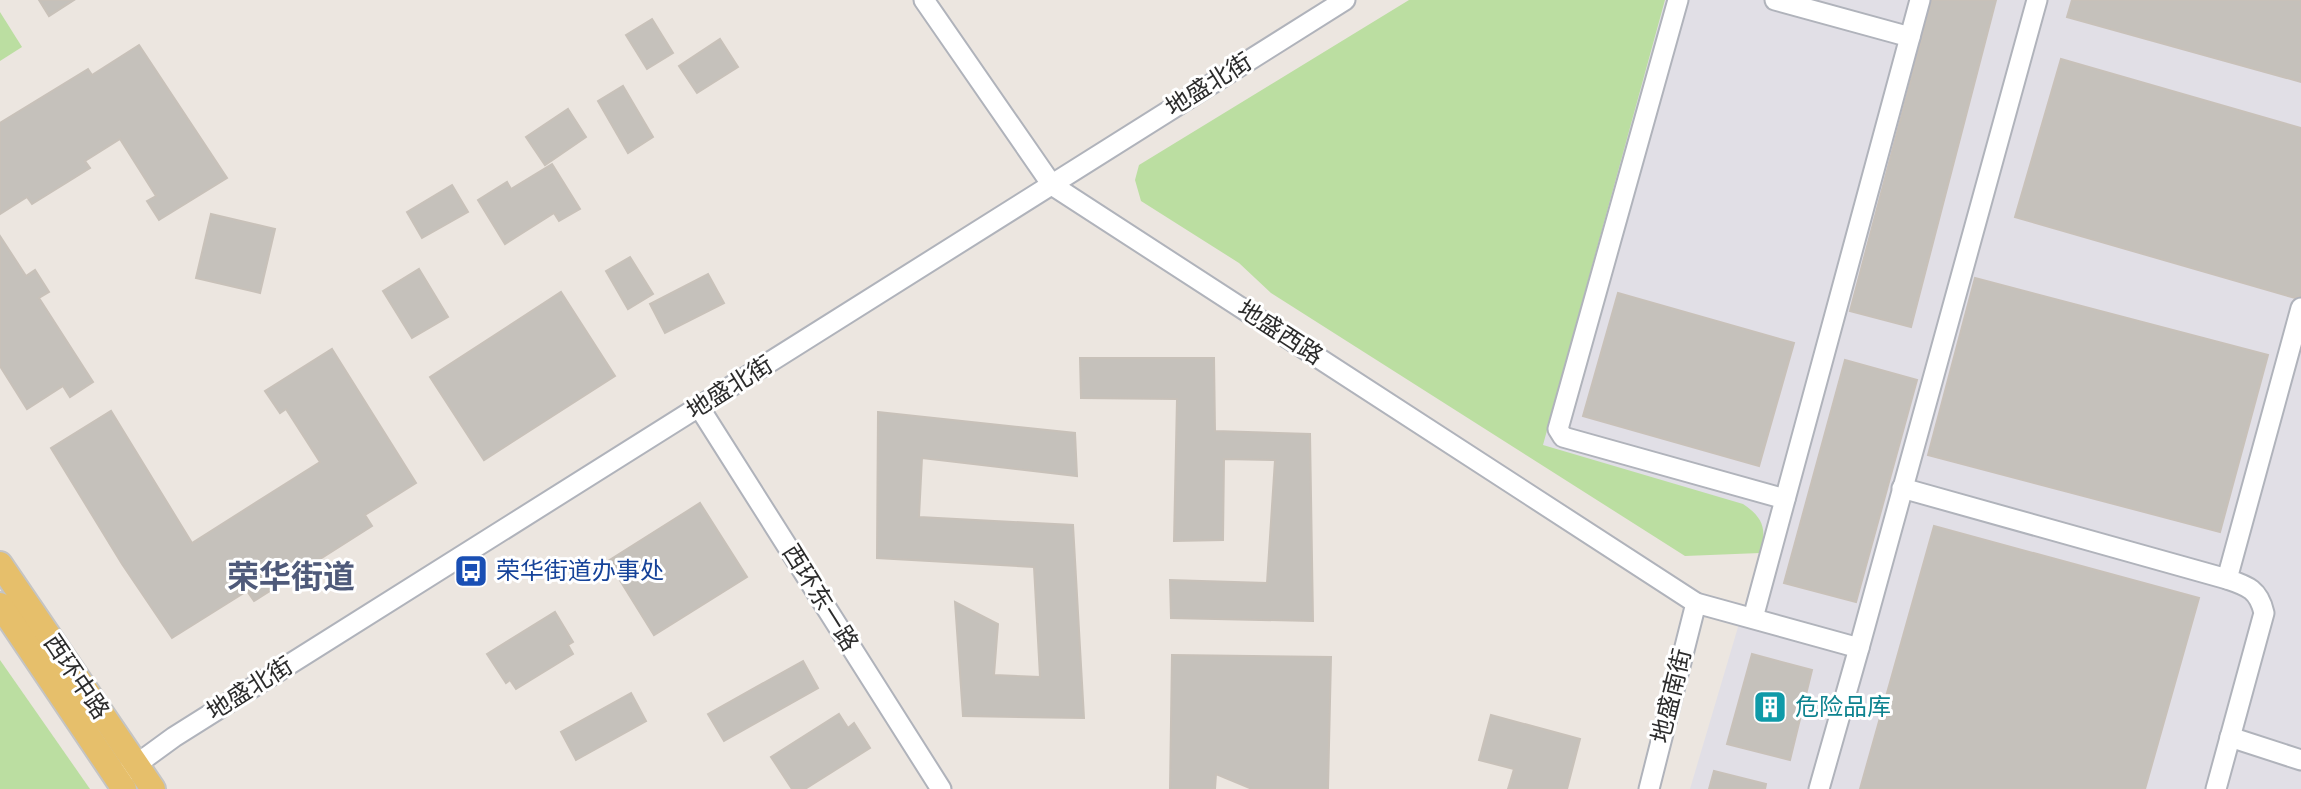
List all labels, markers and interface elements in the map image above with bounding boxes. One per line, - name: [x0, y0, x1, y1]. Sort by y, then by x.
- street label: 地盛北街: [1161, 47, 1257, 123]
- street label: 地盛西路: [1232, 295, 1328, 371]
- street label: 地盛北街: [682, 350, 778, 426]
- street label: 西环东一路: [776, 539, 864, 657]
- bus stop icon: 荣华街道办事处: [452, 552, 490, 590]
- place label: 荣华街道办事处: [496, 557, 664, 586]
- district label: 荣华街道: [227, 559, 355, 598]
- street label: 西环中路: [37, 629, 115, 725]
- street label: 地盛南街: [1646, 646, 1698, 746]
- street label: 地盛北街: [202, 651, 298, 727]
- building icon: 危险品库: [1751, 688, 1789, 726]
- place label: 危险品库: [1795, 693, 1891, 722]

